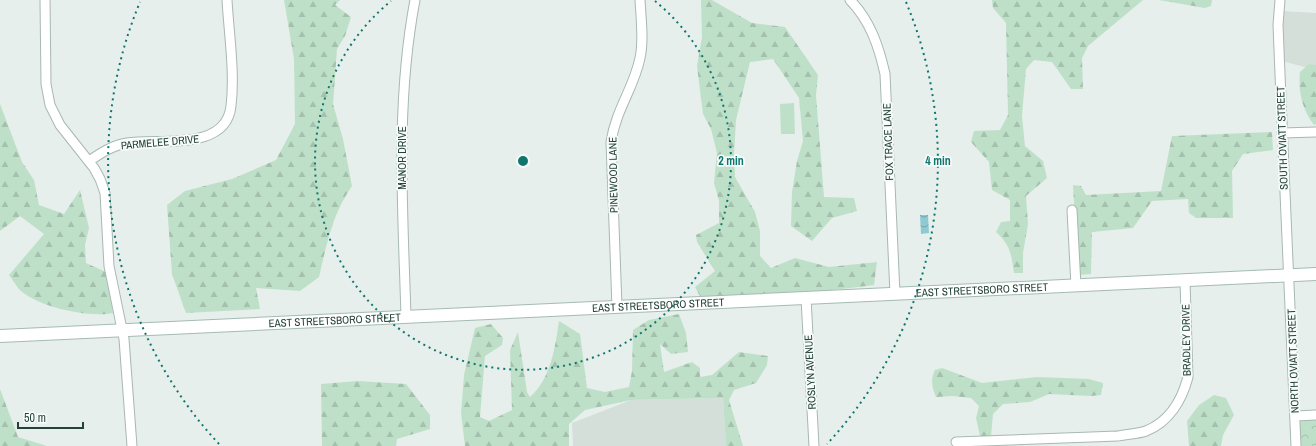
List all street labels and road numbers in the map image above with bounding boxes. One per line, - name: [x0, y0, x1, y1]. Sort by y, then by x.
- street label: SOUTH OVIATT STREET: [1273, 85, 1291, 190]
- street label: FOX TRACE LANE: [880, 103, 896, 181]
- street label: MANOR DRIVE: [395, 126, 409, 190]
- street label: PARMELEE DRIVE: [120, 132, 200, 152]
- street label: PINEWOOD LANE: [605, 137, 621, 213]
- street label: EAST STREETSBORO STREET: [915, 280, 1049, 300]
- street label: EAST STREETSBORO STREET: [592, 295, 725, 315]
- street label: BRADLEY DRIVE: [1178, 304, 1194, 376]
- street label: NORTH OVIATT STREET: [1284, 308, 1302, 413]
- street label: EAST STREETSBORO STREET: [268, 310, 402, 330]
- street label: ROSLYN AVENUE: [801, 334, 819, 410]

